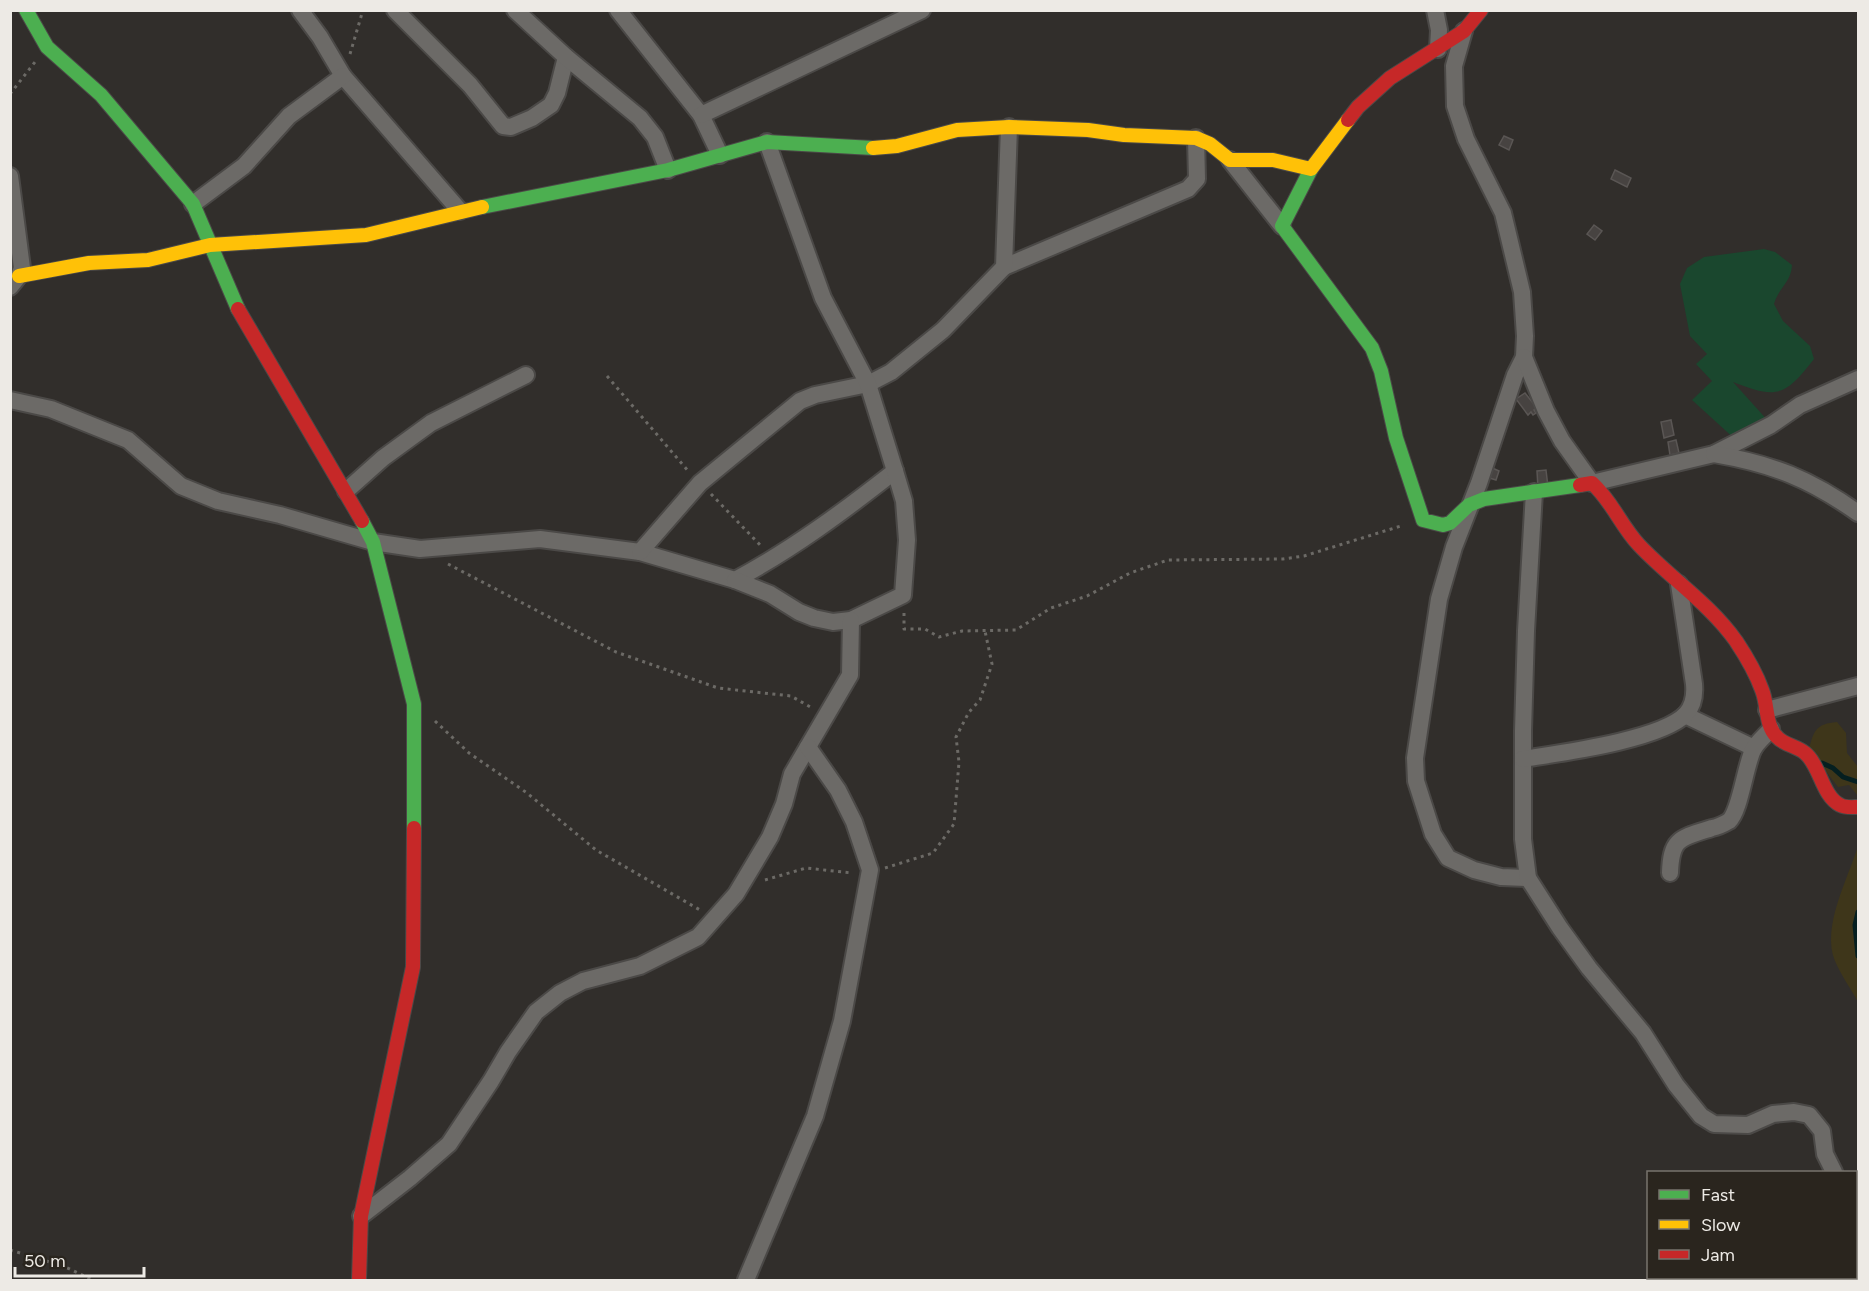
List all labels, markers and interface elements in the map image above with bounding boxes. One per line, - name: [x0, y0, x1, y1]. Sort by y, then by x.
- legend: [1647, 1171, 1857, 1279]
- text: Fast: [1701, 1184, 1735, 1206]
- text: Slow: [1701, 1214, 1740, 1236]
- scale bar: [15, 1240, 144, 1278]
- text: Jam: [1701, 1244, 1735, 1266]
- text: 50 m: [24, 1250, 66, 1272]

